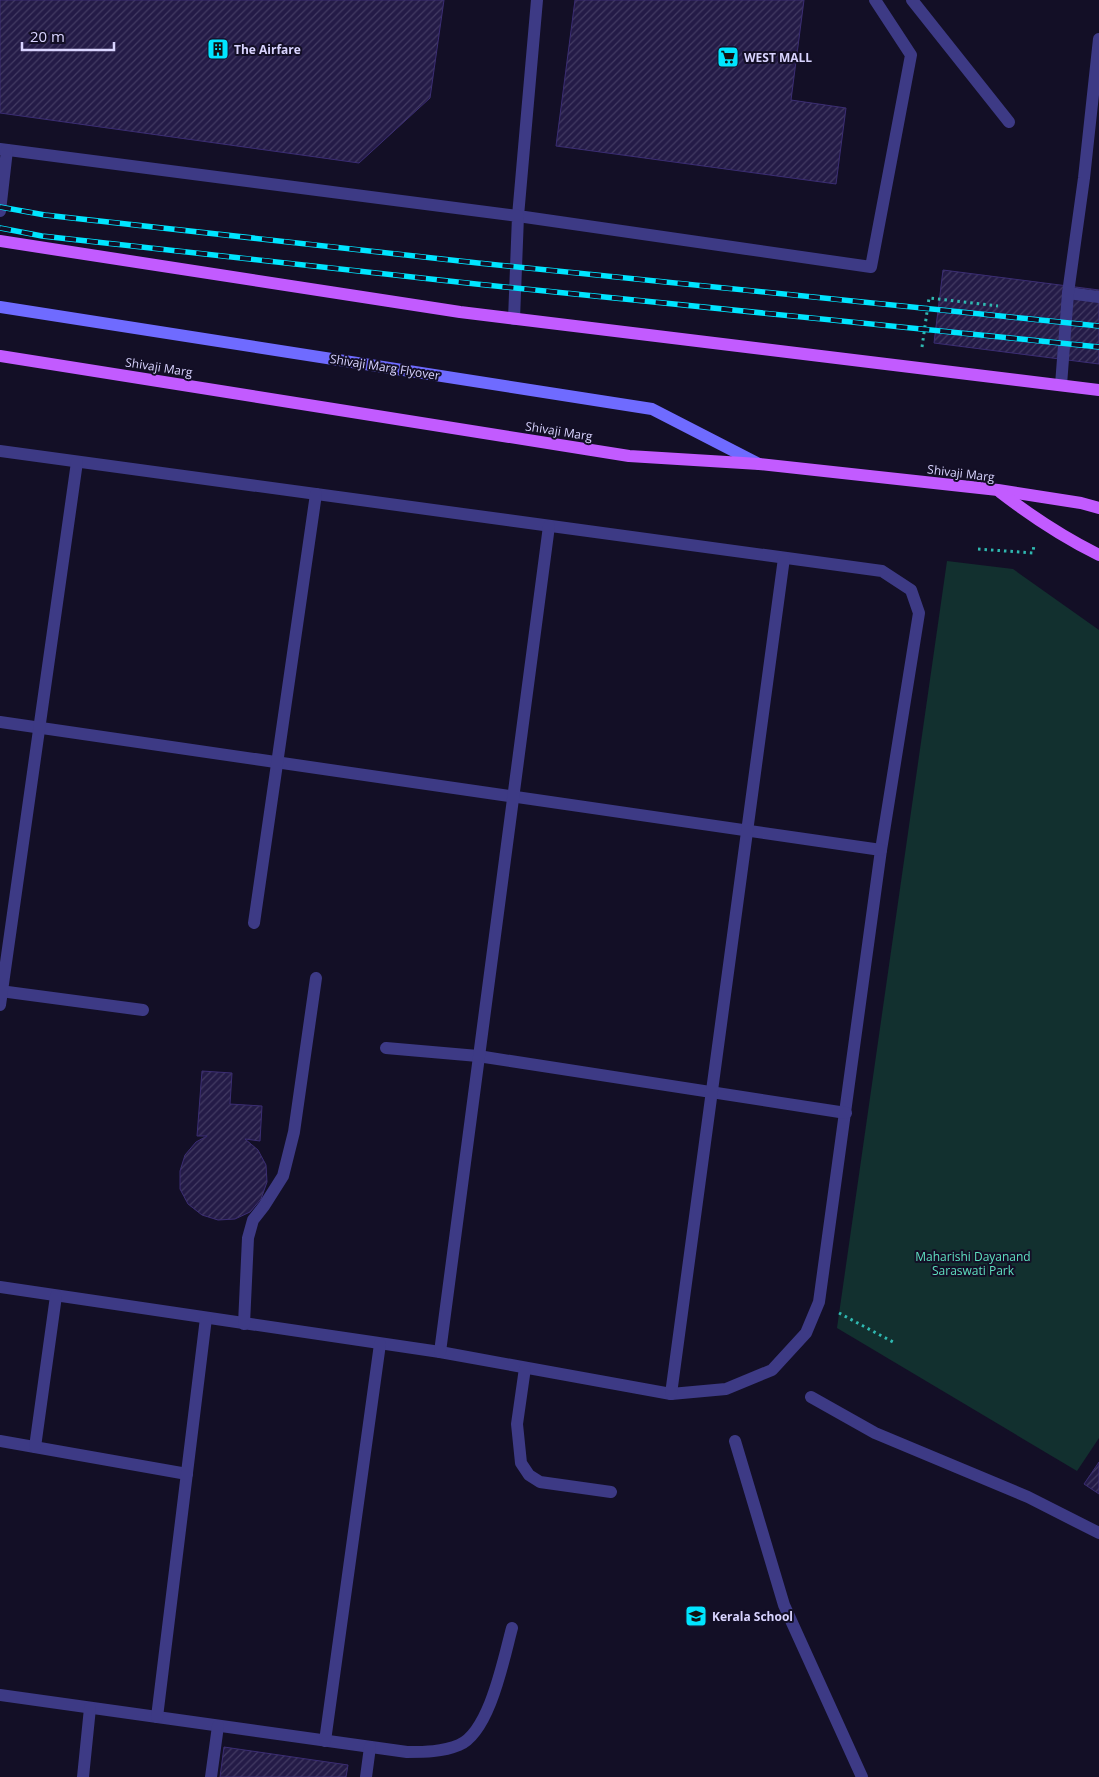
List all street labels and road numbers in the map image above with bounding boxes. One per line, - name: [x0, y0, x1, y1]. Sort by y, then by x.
- street label: Shivaji Marg Flyover: [329, 350, 441, 384]
- street label: Shivaji Marg: [124, 353, 194, 381]
- street label: Shivaji Marg: [524, 417, 594, 445]
- street label: Shivaji Marg: [926, 460, 996, 486]

